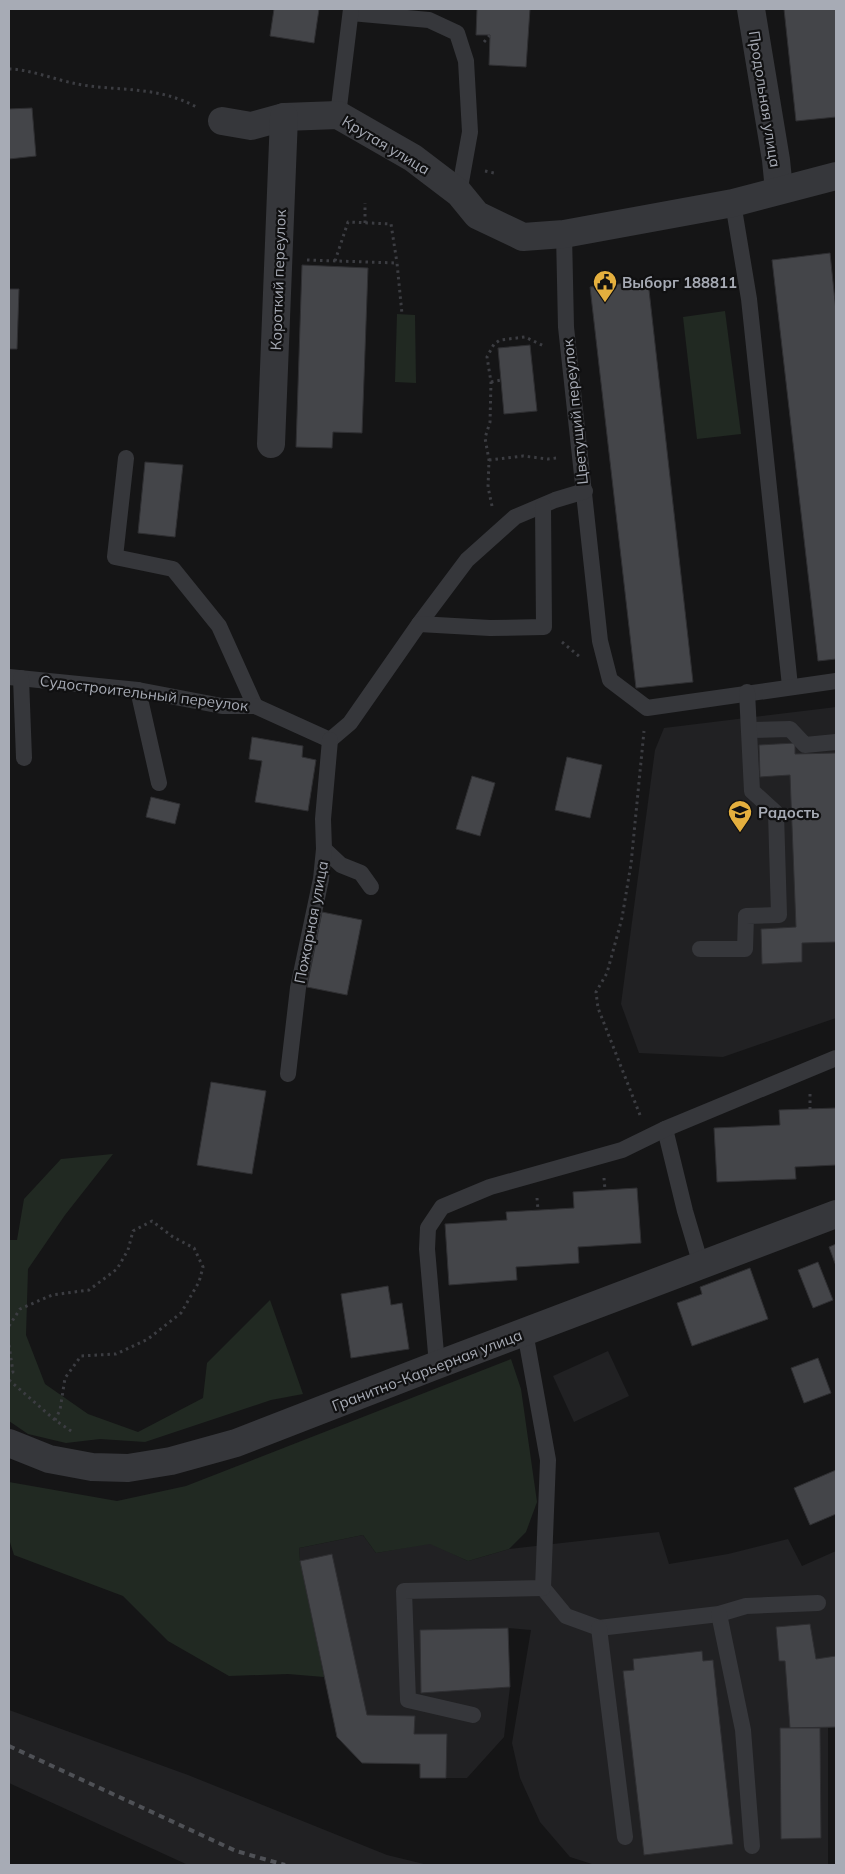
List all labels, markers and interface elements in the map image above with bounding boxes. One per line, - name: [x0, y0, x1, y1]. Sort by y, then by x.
- street label: Продольная улица: [745, 29, 785, 169]
- street label: Крутая улица: [339, 111, 433, 179]
- street label: Короткий переулок: [266, 208, 290, 351]
- public building icon: Выборг 188811: [592, 269, 618, 303]
- place label: Выборг 188811: [622, 273, 737, 292]
- street label: Цветущий переулок: [558, 338, 592, 486]
- street label: Судостроительный переулок: [39, 671, 250, 715]
- school or university icon: Радость: [727, 799, 753, 833]
- place label: Радость: [758, 803, 819, 822]
- street label: Пожарная улица: [290, 859, 332, 985]
- street label: Гранитно-Карьерная улица: [329, 1325, 525, 1415]

